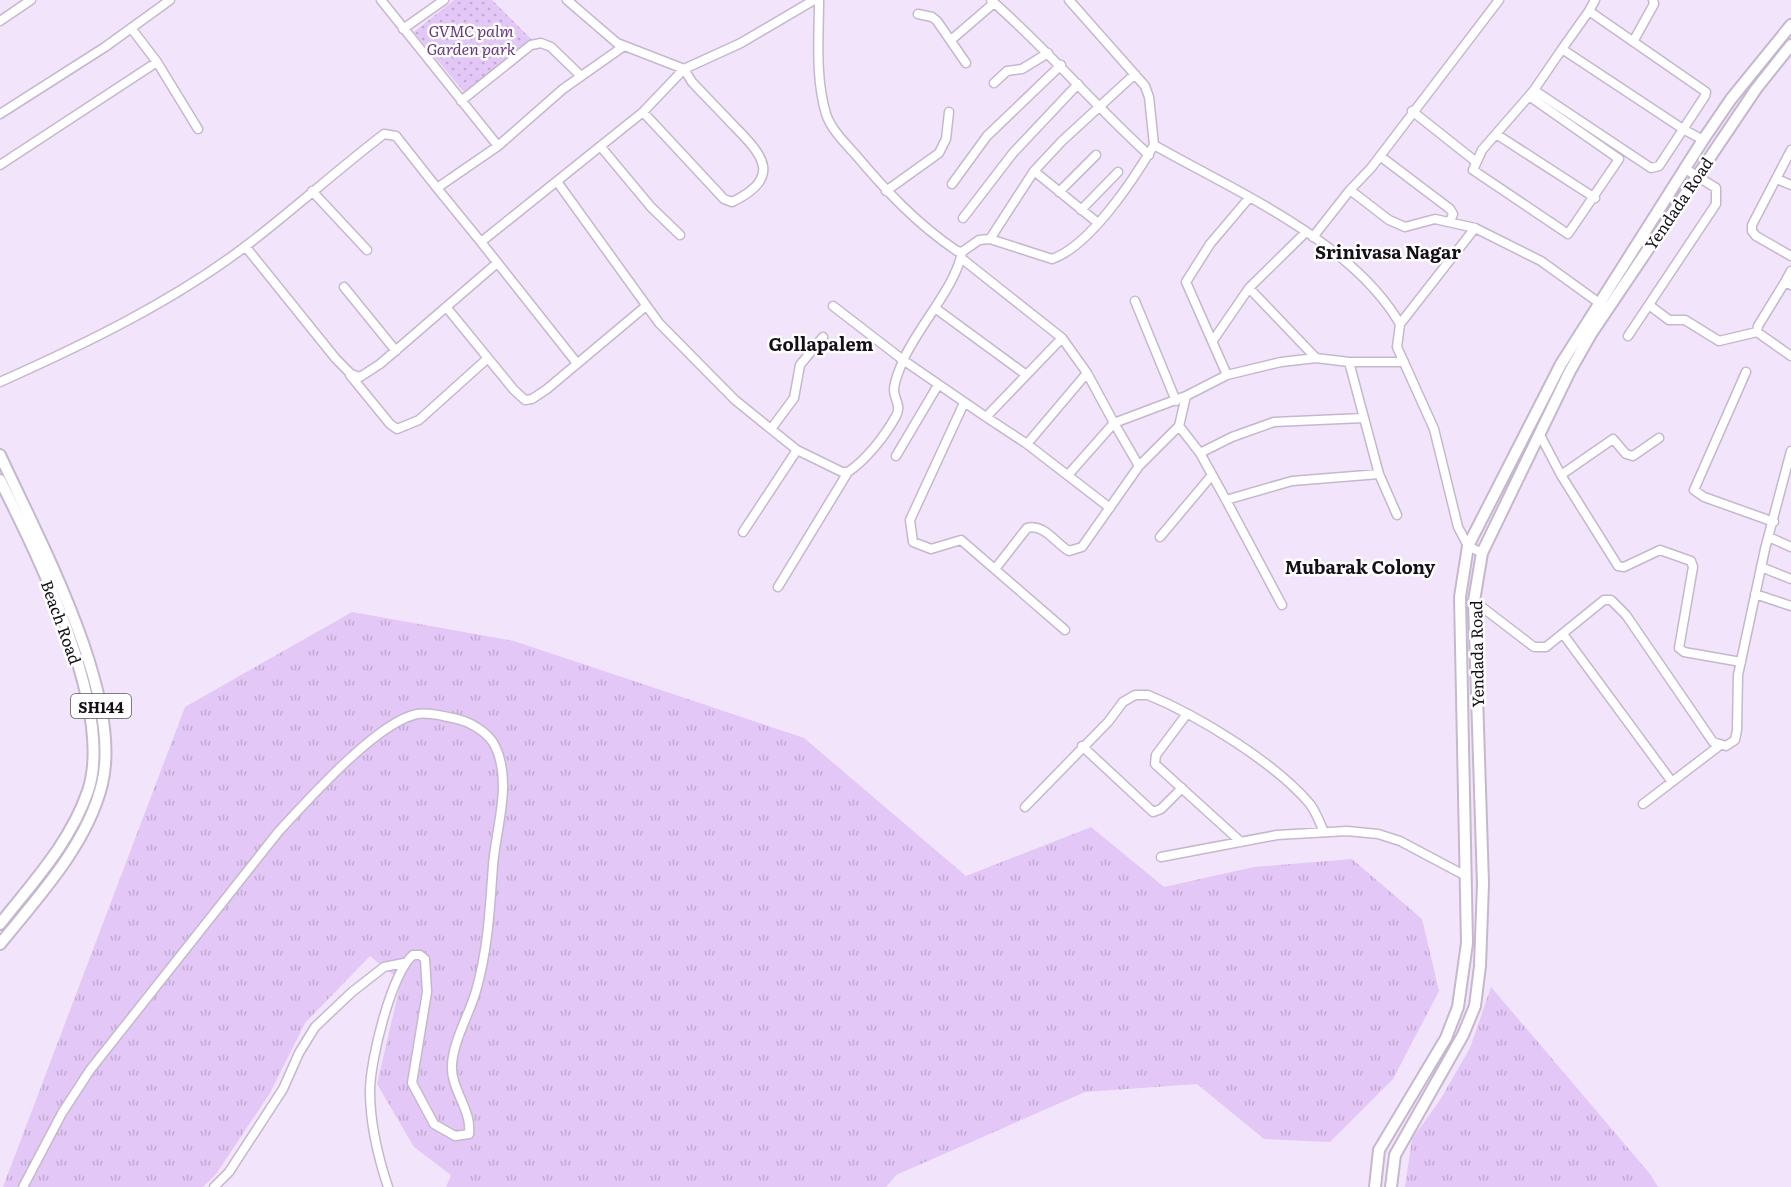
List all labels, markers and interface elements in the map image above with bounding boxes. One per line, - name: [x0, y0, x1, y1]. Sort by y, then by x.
- park label: GVMC palm Garden park: [427, 18, 516, 60]
- street label: Yendada Road: [1638, 152, 1718, 254]
- district label: Srinivasa Nagar: [1315, 238, 1461, 265]
- district label: Gollapalem: [769, 330, 873, 357]
- district label: Mubarak Colony: [1285, 553, 1435, 580]
- street label: Beach Road: [36, 577, 88, 668]
- street label: Yendada Road: [1463, 600, 1489, 708]
- road number: SH144: [71, 694, 131, 718]

